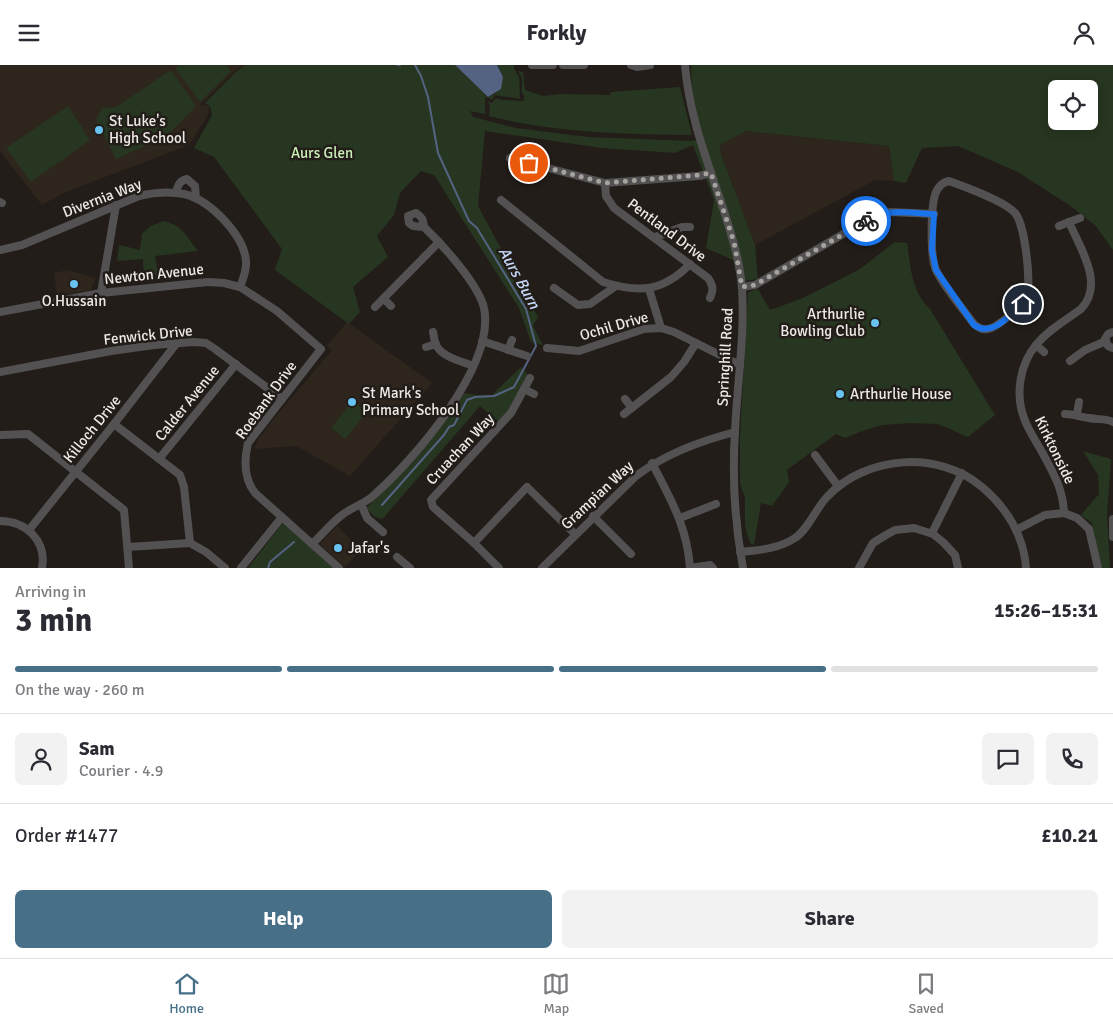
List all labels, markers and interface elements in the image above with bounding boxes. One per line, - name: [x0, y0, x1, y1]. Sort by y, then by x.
- icon: menu: [15, 19, 43, 47]
- text: Forkly: [526, 19, 587, 46]
- icon: person: [1070, 19, 1098, 47]
- map controls: [1048, 80, 1098, 130]
- button: locate: [1048, 80, 1098, 130]
- place label: St Luke's High School: [109, 112, 186, 147]
- marker: St Luke's High School: [93, 124, 105, 136]
- pin: [508, 142, 550, 184]
- park label: Aurs Glen: [291, 144, 353, 162]
- icon: bag: [515, 149, 543, 177]
- street label: Divernia Way: [60, 175, 144, 221]
- street label: Pentland Drive: [624, 195, 710, 265]
- courier: [841, 196, 891, 246]
- icon: bike: [852, 207, 880, 235]
- water label: Aurs Burn: [494, 243, 545, 314]
- street label: Newton Avenue: [103, 260, 205, 288]
- marker: O.Hussain: [68, 278, 80, 290]
- pin: [1002, 283, 1044, 325]
- icon: home: [1009, 290, 1037, 318]
- place label: O.Hussain: [42, 292, 106, 310]
- place label: Arthurlie Bowling Club: [780, 305, 865, 340]
- street label: Springhill Road: [713, 307, 737, 407]
- street label: Ochil Drive: [578, 308, 650, 344]
- marker: Arthurlie Bowling Club: [869, 317, 881, 329]
- street label: Fenwick Drive: [103, 321, 193, 349]
- street label: Roebank Drive: [232, 357, 300, 443]
- street label: Calder Avenue: [151, 362, 223, 444]
- place label: St Mark's Primary School: [362, 384, 459, 419]
- place label: Arthurlie House: [850, 385, 952, 403]
- marker: Arthurlie House: [834, 388, 846, 400]
- street label: Killoch Drive: [59, 392, 125, 466]
- marker: St Mark's Primary School: [346, 396, 358, 408]
- street label: Cruachan Way: [422, 409, 498, 489]
- street label: Kirktonside: [1031, 413, 1079, 487]
- street label: Grampian Way: [557, 457, 637, 533]
- place label: Jafar's: [348, 539, 390, 557]
- marker: Jafar's: [332, 542, 344, 554]
- text: Arriving in: [15, 582, 86, 602]
- text: 15:26–15:31: [994, 599, 1098, 623]
- text: 3 min: [15, 601, 92, 640]
- text: On the way · 260 m: [15, 680, 145, 700]
- button: person: [15, 733, 67, 785]
- button: chat: [982, 733, 1034, 785]
- button: phone: [1046, 733, 1098, 785]
- text: Sam: [79, 737, 115, 761]
- text: Courier · 4.9: [79, 761, 163, 781]
- text: Order #1477: [15, 824, 118, 848]
- text: £10.21: [1041, 824, 1098, 848]
- button: Help: [15, 890, 552, 948]
- button: Share: [562, 890, 1098, 948]
- tab: Home: [169, 970, 204, 1017]
- tab: Map: [542, 970, 570, 1017]
- tab: Saved: [909, 970, 944, 1017]

